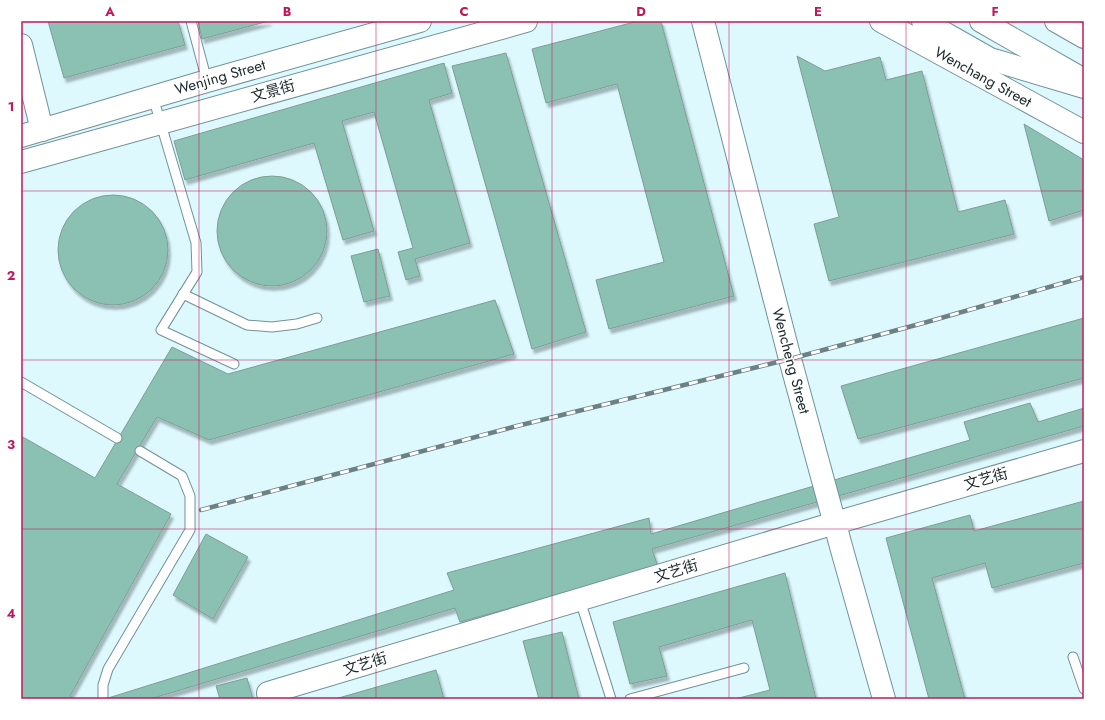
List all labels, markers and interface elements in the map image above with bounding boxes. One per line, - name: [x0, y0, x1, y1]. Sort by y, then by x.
- text: A: [104, 2, 115, 21]
- text: B: [283, 2, 292, 21]
- text: C: [459, 2, 469, 21]
- text: D: [636, 2, 646, 21]
- text: E: [814, 2, 822, 21]
- text: F: [991, 2, 999, 21]
- street label: Wenchang Street: [930, 41, 1036, 113]
- street label: Wenjing Street: [172, 53, 268, 100]
- street label: 文景街: [248, 74, 298, 108]
- text: 1: [8, 97, 14, 116]
- text: 2: [7, 266, 15, 285]
- street label: Wencheng Street: [766, 306, 816, 417]
- text: 3: [7, 435, 15, 454]
- street label: 文艺街: [961, 462, 1011, 496]
- street label: 文艺街: [651, 554, 701, 588]
- text: 4: [6, 604, 16, 623]
- street label: 文艺街: [340, 647, 390, 681]

